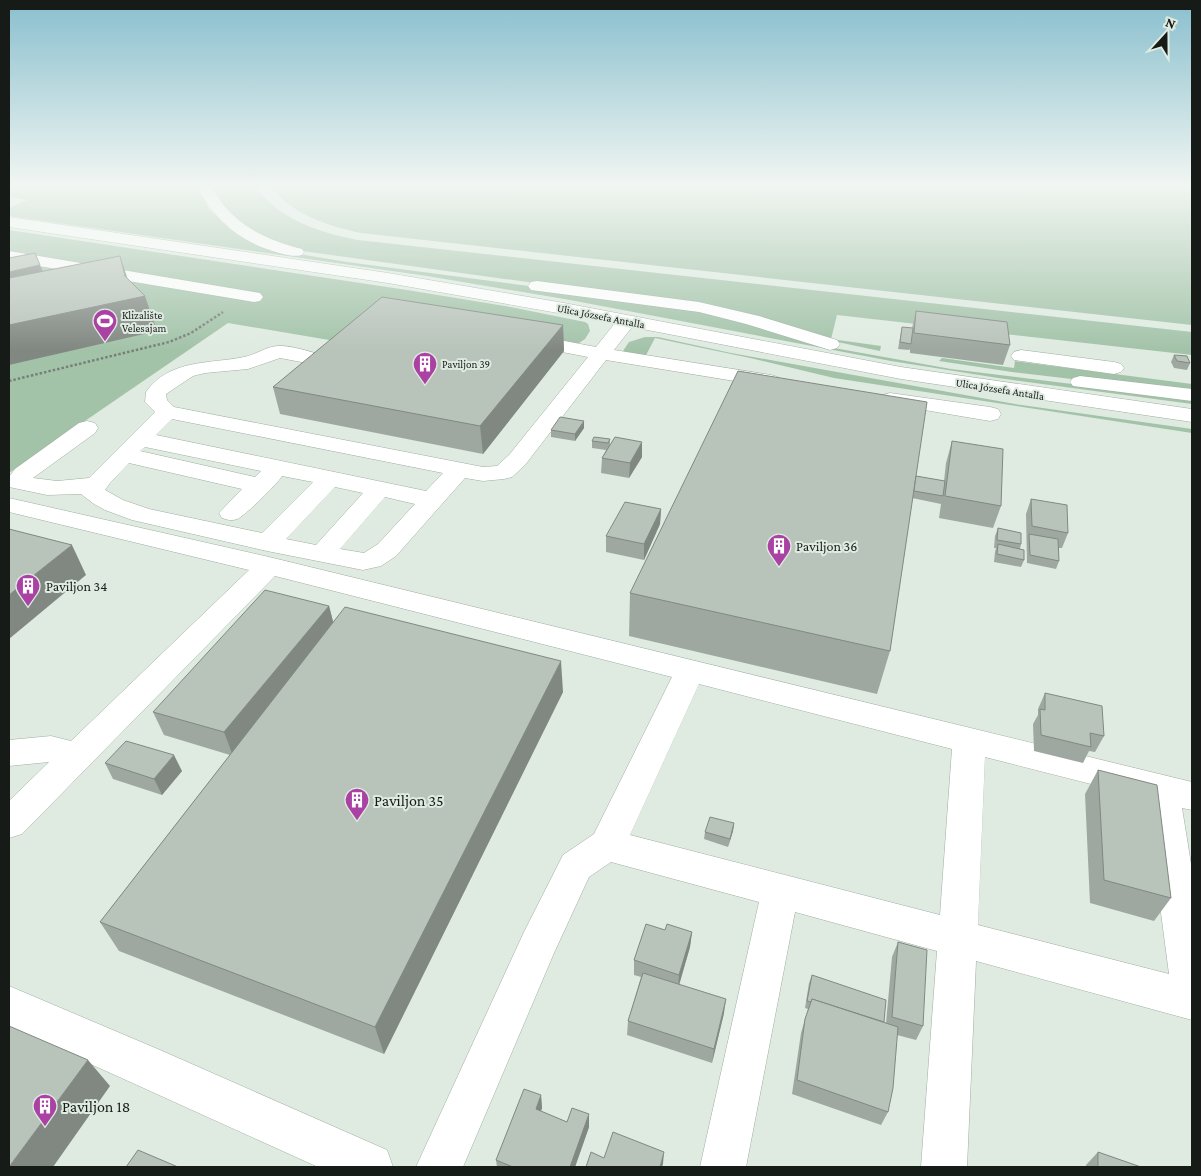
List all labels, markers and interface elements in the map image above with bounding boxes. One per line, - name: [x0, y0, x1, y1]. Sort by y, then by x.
- north arrow: [1141, 10, 1191, 60]
- text: N: [1163, 14, 1178, 32]
- street label: Ulica Józsefa Antalla: [556, 302, 646, 331]
- sports icon: Klizalište Velesajam: [92, 308, 118, 342]
- place label: Klizalište Velesajam: [122, 309, 167, 335]
- building icon: Paviljon 39: [412, 351, 438, 385]
- place label: Paviljon 39: [442, 358, 490, 371]
- street label: Ulica Józsefa Antalla: [955, 376, 1045, 403]
- building icon: Paviljon 36: [766, 533, 792, 567]
- place label: Paviljon 36: [796, 538, 857, 555]
- building icon: Paviljon 34: [15, 573, 41, 607]
- place label: Paviljon 34: [46, 578, 107, 595]
- building icon: Paviljon 35: [344, 787, 370, 821]
- place label: Paviljon 35: [374, 792, 444, 810]
- building icon: Paviljon 18: [32, 1093, 58, 1127]
- place label: Paviljon 18: [62, 1098, 130, 1116]

